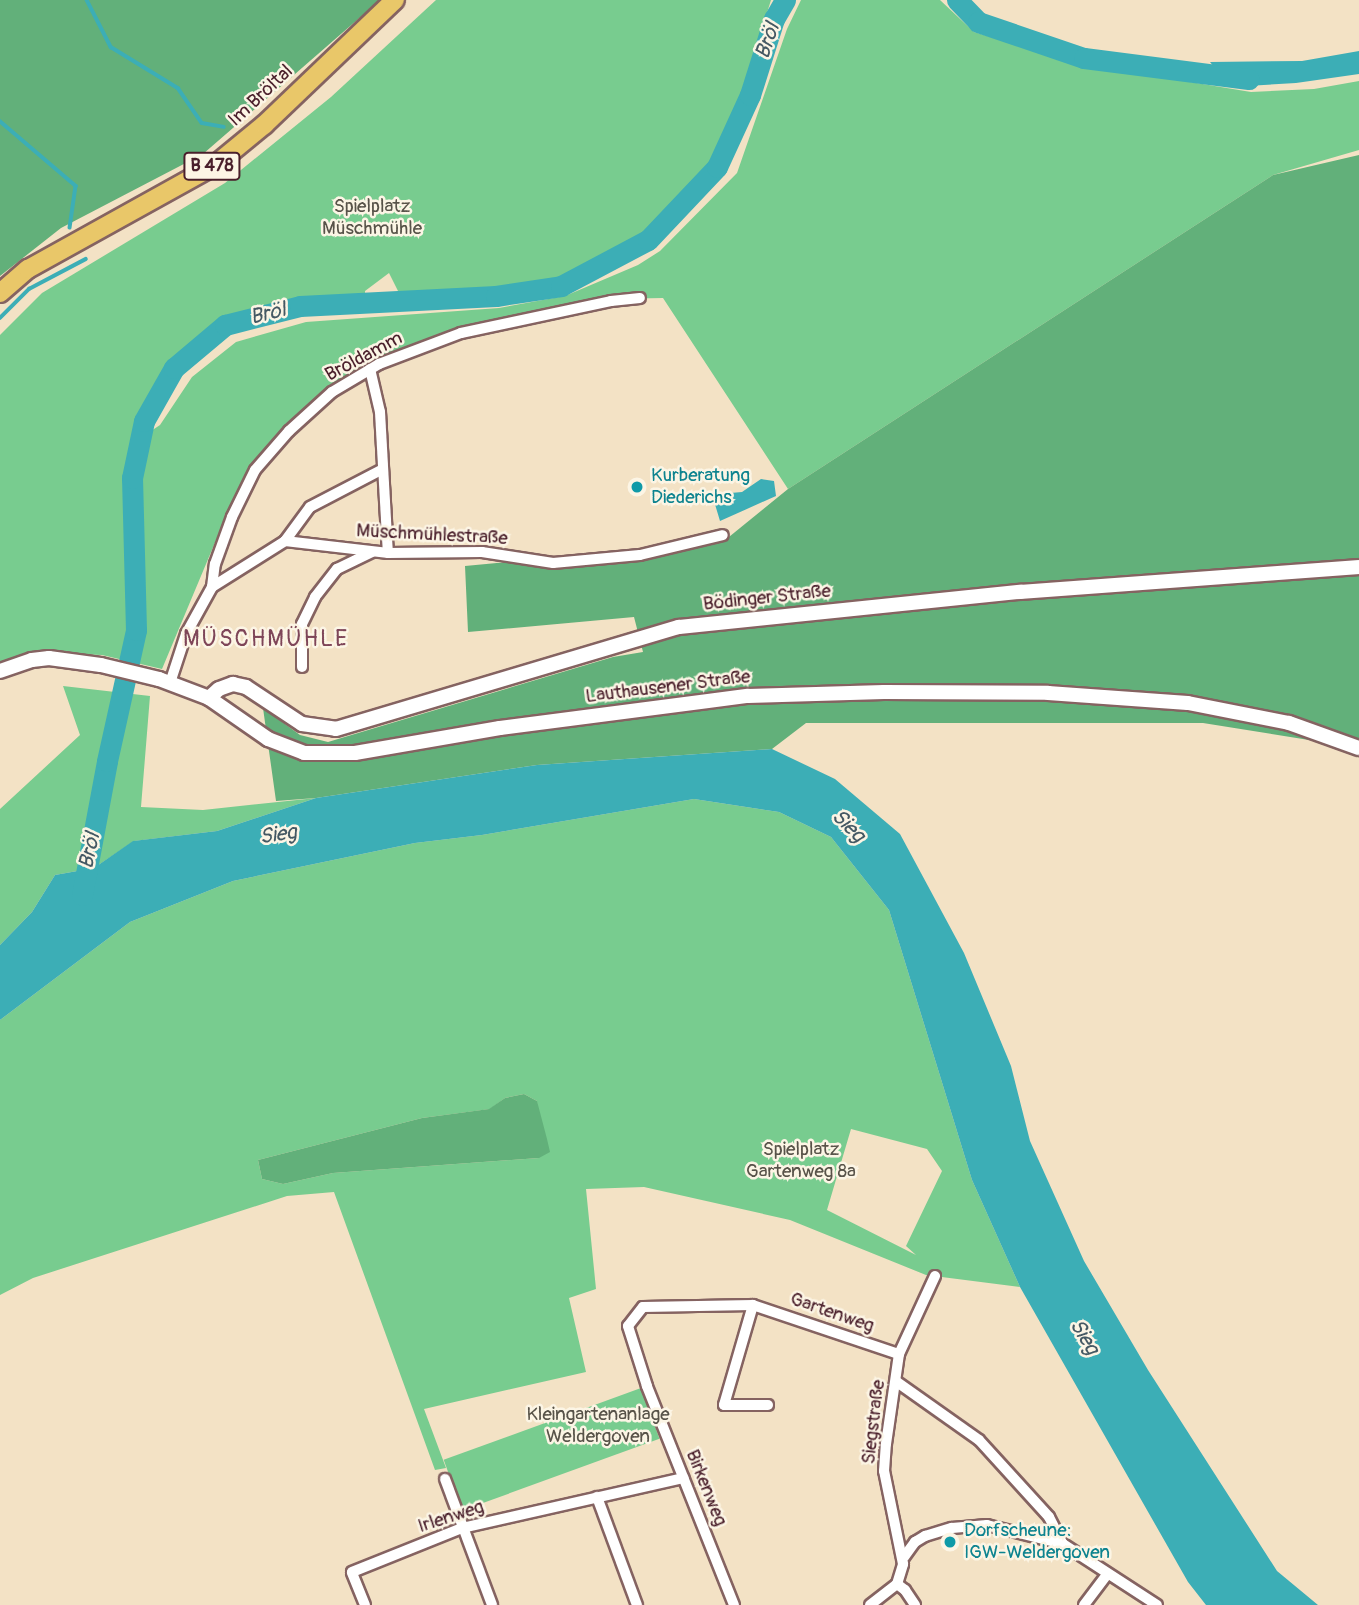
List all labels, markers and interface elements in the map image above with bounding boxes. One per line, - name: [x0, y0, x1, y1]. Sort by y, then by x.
- water label: Bröl: [750, 20, 786, 62]
- street label: Im Bröltal: [224, 60, 298, 132]
- road number: B 478: [182, 152, 242, 181]
- park label: Spielplatz Müschmühle: [322, 196, 422, 240]
- water label: Bröl: [248, 297, 288, 331]
- street label: Bröldamm: [321, 327, 407, 387]
- place label: Kurberatung Diederichs: [651, 465, 750, 509]
- marker: Kurberatung Diederichs: [629, 479, 645, 495]
- street label: Müschmühlestraße: [356, 520, 508, 550]
- street label: Bödinger Straße: [702, 580, 832, 616]
- district label: MÜSCHMÜHLE: [184, 625, 348, 653]
- street label: Lauthausener Straße: [584, 666, 752, 708]
- water label: Sieg: [826, 804, 870, 848]
- water label: Sieg: [258, 820, 298, 850]
- water label: Bröl: [74, 831, 106, 871]
- park label: Spielplatz Gartenweg 8a: [746, 1139, 856, 1183]
- street label: Gartenweg: [787, 1288, 877, 1338]
- water label: Sieg: [1064, 1315, 1104, 1359]
- street label: Siegstraße: [858, 1378, 890, 1466]
- park label: Kleingartenanlage Weldergoven: [526, 1404, 670, 1448]
- street label: Birkenweg: [680, 1446, 732, 1530]
- street label: Irlenweg: [415, 1496, 487, 1538]
- place label: Dorfscheune: IGW-Weldergoven: [964, 1520, 1110, 1564]
- marker: Dorfscheune: IGW-Weldergoven: [942, 1534, 958, 1550]

